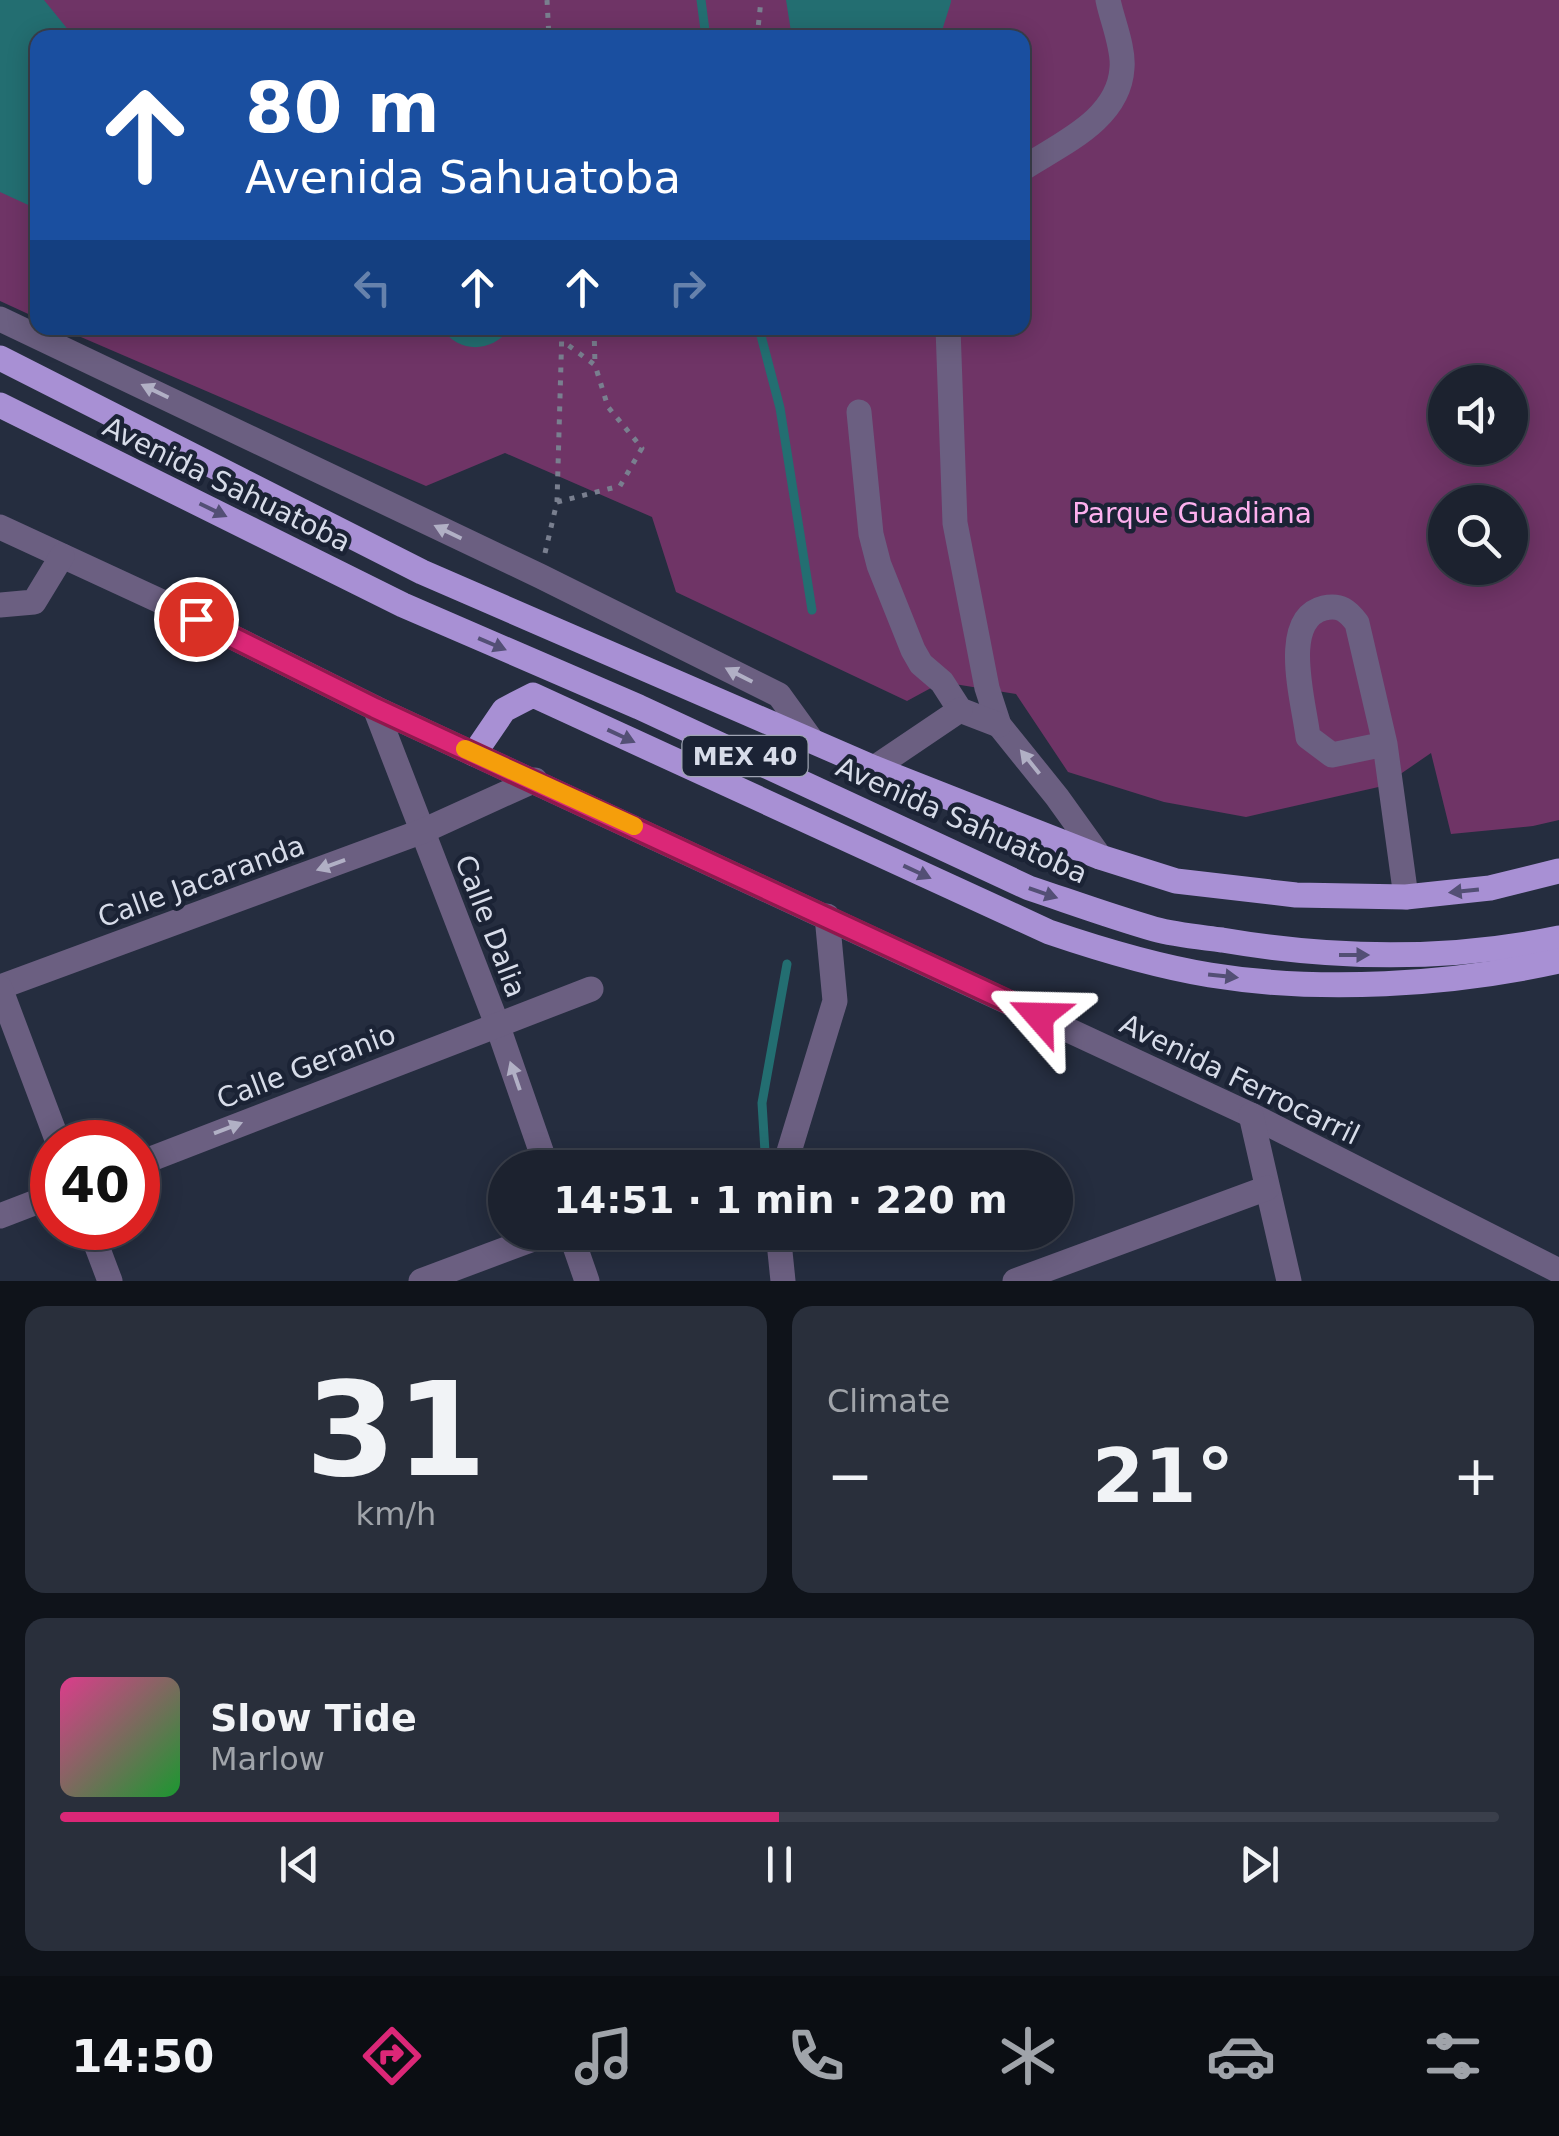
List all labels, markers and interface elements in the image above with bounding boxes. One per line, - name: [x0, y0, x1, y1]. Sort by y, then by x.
- text: 80 m: [245, 67, 440, 149]
- icon: ahead: [80, 70, 210, 200]
- text: Avenida Sahuatoba: [245, 151, 681, 204]
- icon: left: [345, 260, 400, 315]
- icon: ahead: [450, 260, 505, 315]
- icon: ahead: [555, 260, 610, 315]
- icon: right: [660, 260, 715, 315]
- map controls: [1428, 365, 1528, 585]
- button: sound: [1428, 365, 1528, 465]
- one-way arrow: [140, 382, 169, 399]
- street label: Avenida Sahuatoba: [98, 410, 356, 559]
- button: search: [1428, 485, 1528, 585]
- park label: Parque Guadiana: [1072, 497, 1312, 530]
- one-way arrow: [198, 502, 227, 519]
- one-way arrow: [433, 523, 462, 540]
- pin: [154, 577, 239, 662]
- icon: arrive: [169, 592, 224, 647]
- one-way arrow: [477, 636, 507, 652]
- one-way arrow: [725, 667, 754, 684]
- one-way arrow: [606, 728, 636, 744]
- road number: MEX 40: [682, 736, 808, 776]
- one-way arrow: [1020, 749, 1041, 774]
- street label: Avenida Sahuatoba: [831, 750, 1092, 891]
- street label: Calle Jacaranda: [93, 829, 309, 934]
- street label: Calle Dalia: [448, 850, 533, 1002]
- one-way arrow: [316, 858, 346, 873]
- one-way arrow: [903, 863, 932, 880]
- one-way arrow: [1447, 883, 1479, 899]
- one-way arrow: [1029, 886, 1059, 901]
- one-way arrow: [1339, 947, 1371, 963]
- position arrow: [987, 964, 1091, 1068]
- one-way arrow: [1207, 968, 1239, 984]
- street label: Avenida Ferrocarril: [1115, 1007, 1365, 1152]
- street label: Calle Geranio: [212, 1017, 400, 1116]
- one-way arrow: [507, 1060, 522, 1090]
- speed limit sign: 40: [30, 1120, 160, 1250]
- one-way arrow: [214, 1120, 244, 1136]
- text: 14:51 · 1 min · 220 m: [553, 1178, 1008, 1222]
- text: 31: [306, 1354, 486, 1506]
- text: Climate: [827, 1382, 950, 1420]
- text: 21°: [1092, 1432, 1234, 1520]
- text: −: [827, 1444, 873, 1508]
- text: +: [1453, 1444, 1499, 1508]
- text: km/h: [356, 1495, 436, 1533]
- text: Slow Tide: [210, 1696, 417, 1740]
- text: Marlow: [210, 1740, 325, 1778]
- icon: previous: [272, 1837, 327, 1892]
- icon: pause: [752, 1837, 807, 1892]
- icon: next: [1232, 1837, 1287, 1892]
- icon: directions: [357, 2021, 427, 2091]
- icon: music: [569, 2021, 639, 2091]
- icon: phone: [781, 2021, 851, 2091]
- icon: climate: [993, 2021, 1063, 2091]
- icon: car: [1206, 2021, 1276, 2091]
- icon: filters: [1418, 2021, 1488, 2091]
- text: 14:50: [71, 2030, 214, 2083]

